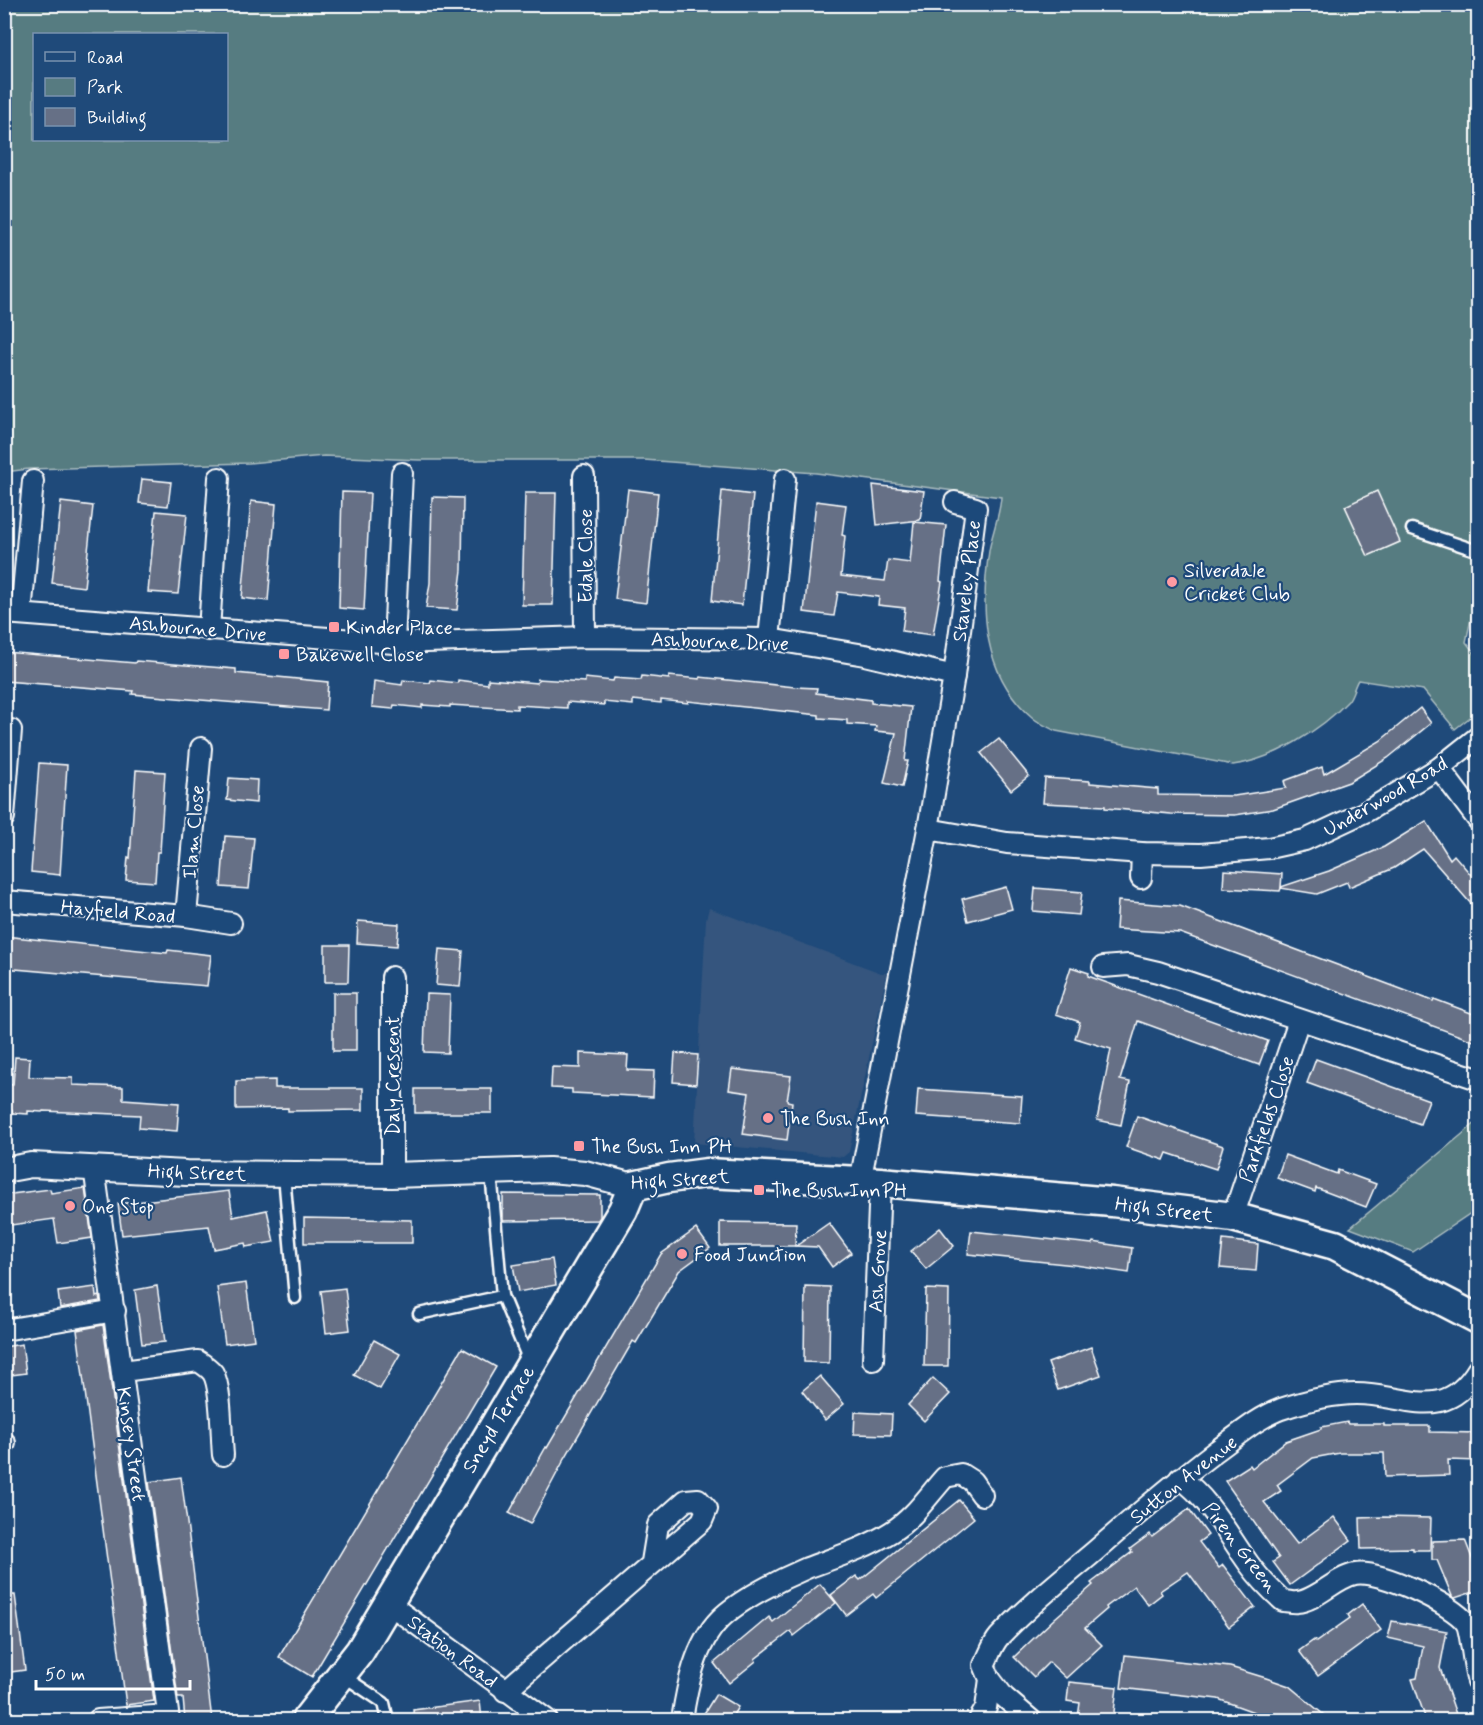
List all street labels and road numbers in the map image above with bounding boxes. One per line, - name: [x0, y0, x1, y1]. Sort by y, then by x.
- street label: Edale Close: [573, 509, 600, 603]
- street label: Staveley Place: [947, 519, 988, 644]
- street label: Ashbourne Drive: [128, 610, 268, 649]
- street label: Ashbourne Drive: [651, 627, 789, 658]
- street label: Underwood Road: [1319, 751, 1453, 844]
- street label: Ilam Close: [177, 784, 212, 880]
- street label: Hayfield Road: [59, 894, 176, 931]
- street label: Daly Crescent: [380, 1016, 407, 1136]
- street label: Parkfields Close: [1233, 1053, 1302, 1186]
- street label: High Street: [147, 1158, 247, 1191]
- street label: High Street: [630, 1164, 731, 1199]
- street label: High Street: [1113, 1191, 1215, 1232]
- street label: Ash Grove: [863, 1229, 894, 1313]
- street label: Sneyd Terrace: [457, 1361, 542, 1479]
- street label: Kinsey Street: [109, 1385, 152, 1503]
- street label: Sutton Avenue: [1124, 1430, 1243, 1531]
- street label: Piren Green: [1196, 1497, 1284, 1599]
- street label: Station Road: [401, 1609, 503, 1695]

